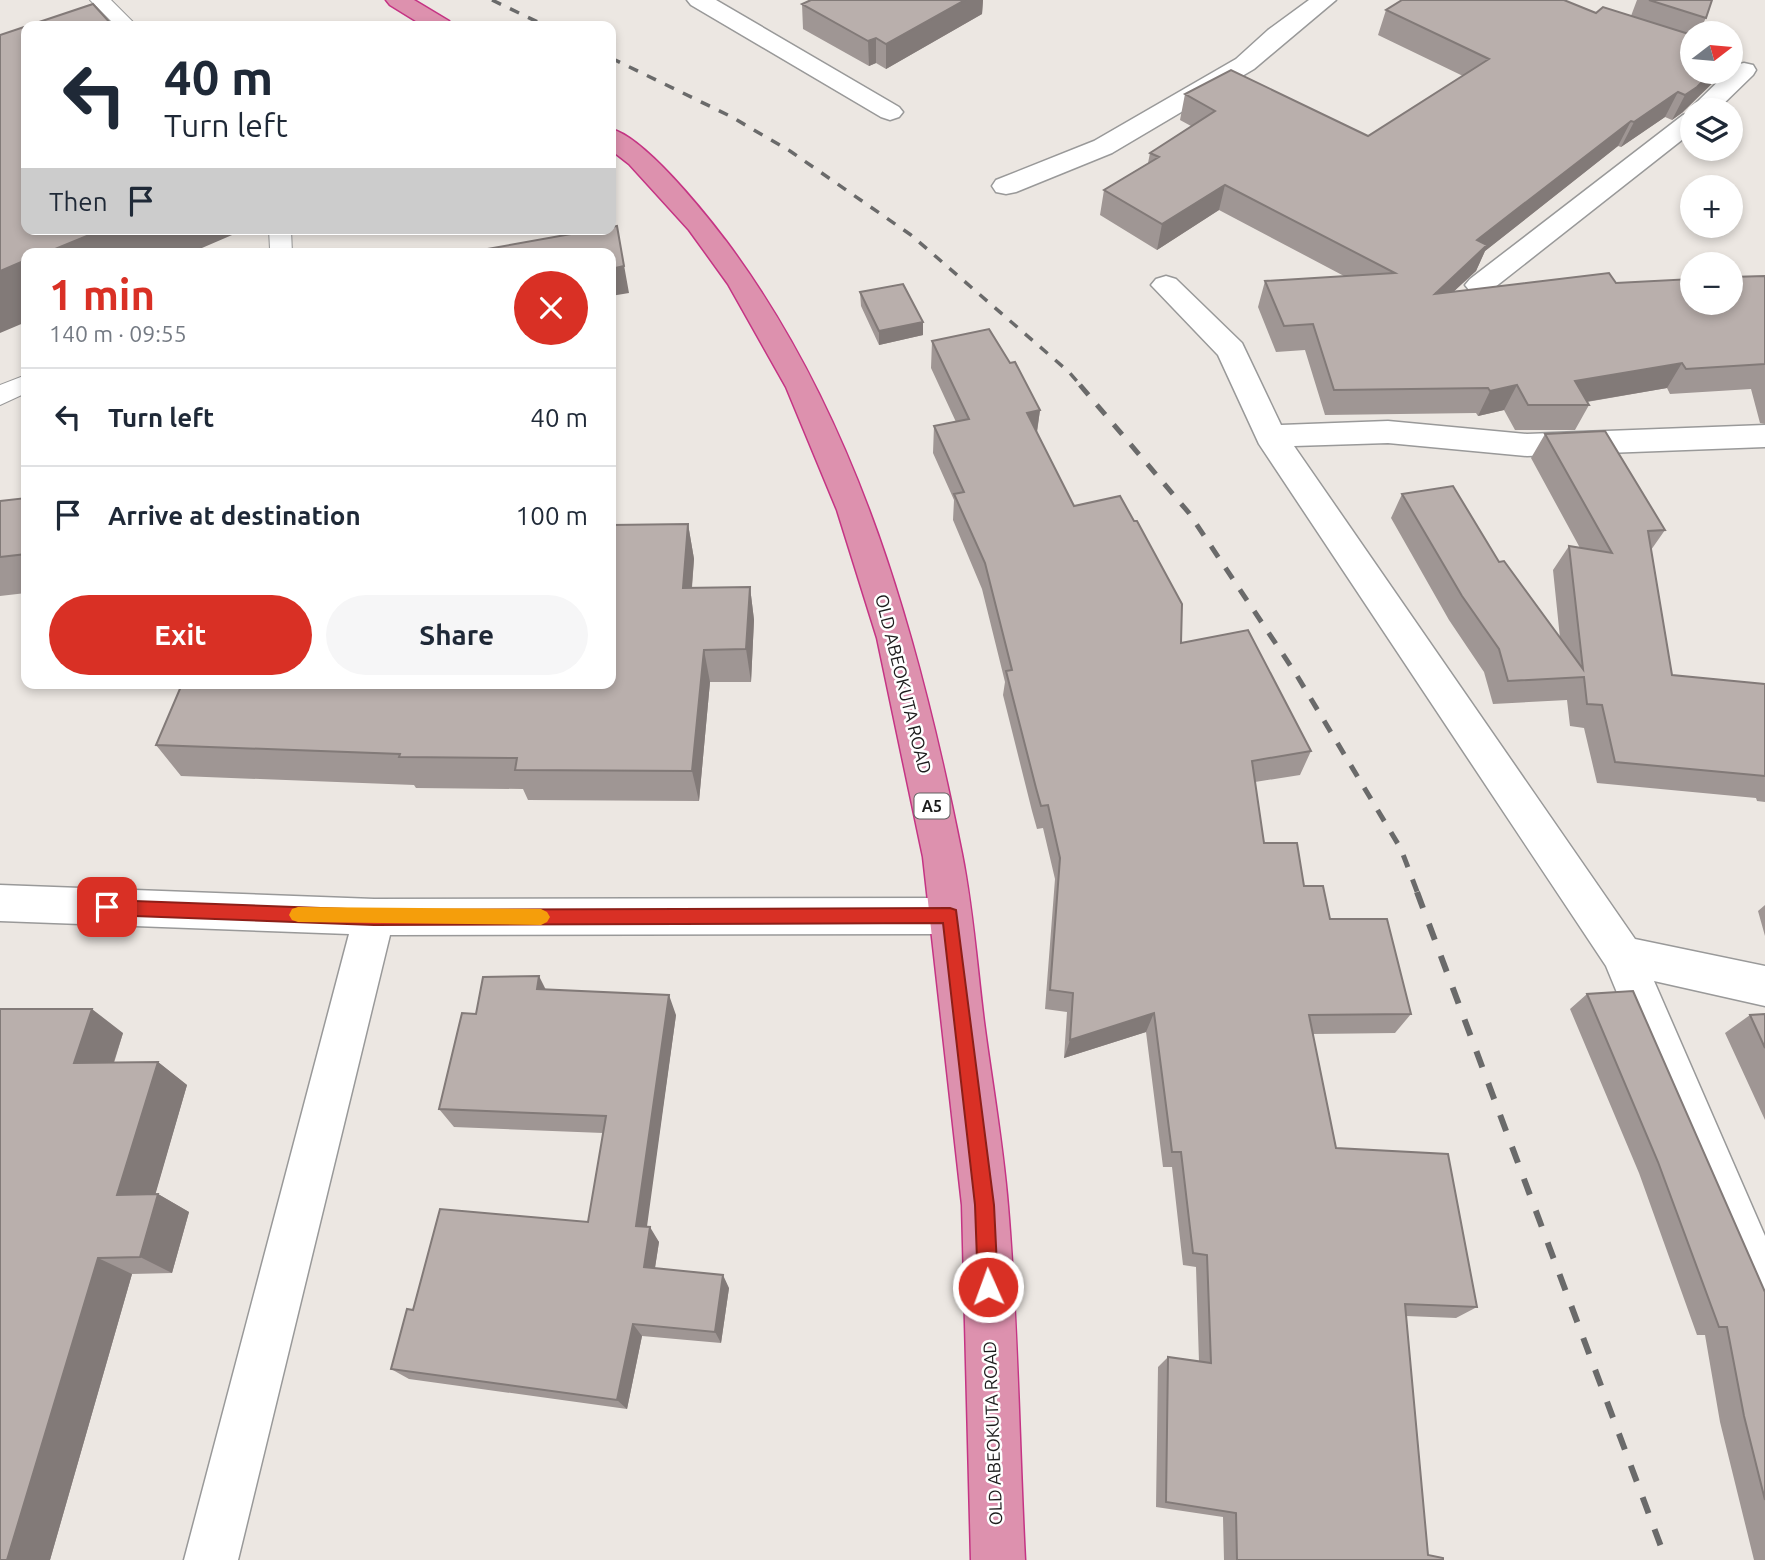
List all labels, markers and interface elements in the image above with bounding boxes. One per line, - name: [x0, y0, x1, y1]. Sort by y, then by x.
- north arrow: [1680, 21, 1743, 84]
- map controls: [1680, 21, 1743, 315]
- icon: left: [49, 49, 140, 140]
- text: 40 m: [164, 49, 273, 104]
- button: layers: [1680, 98, 1743, 161]
- text: Turn left: [164, 107, 288, 143]
- button: +: [1680, 175, 1743, 238]
- icon: arrive: [122, 182, 160, 220]
- text: Then: [49, 187, 108, 216]
- button: −: [1680, 252, 1743, 315]
- text: 1 min: [49, 271, 155, 318]
- button: close: [514, 271, 588, 345]
- text: 140 m · 09:55: [49, 321, 187, 346]
- icon: left: [49, 398, 87, 436]
- text: Turn left: [108, 403, 214, 432]
- text: 40 m: [530, 403, 588, 432]
- icon: arrive: [49, 496, 87, 534]
- text: Arrive at destination: [108, 501, 361, 530]
- text: 100 m: [516, 501, 588, 530]
- street label: OLD ABEOKUTA ROAD: [872, 592, 936, 776]
- button: Exit: [49, 595, 312, 675]
- button: Share: [326, 595, 588, 675]
- road number: A5: [914, 793, 950, 818]
- pin: [77, 877, 137, 937]
- icon: arrive: [88, 888, 126, 926]
- position arrow: [951, 1250, 1025, 1324]
- street label: OLD ABEOKUTA ROAD: [979, 1341, 1005, 1525]

